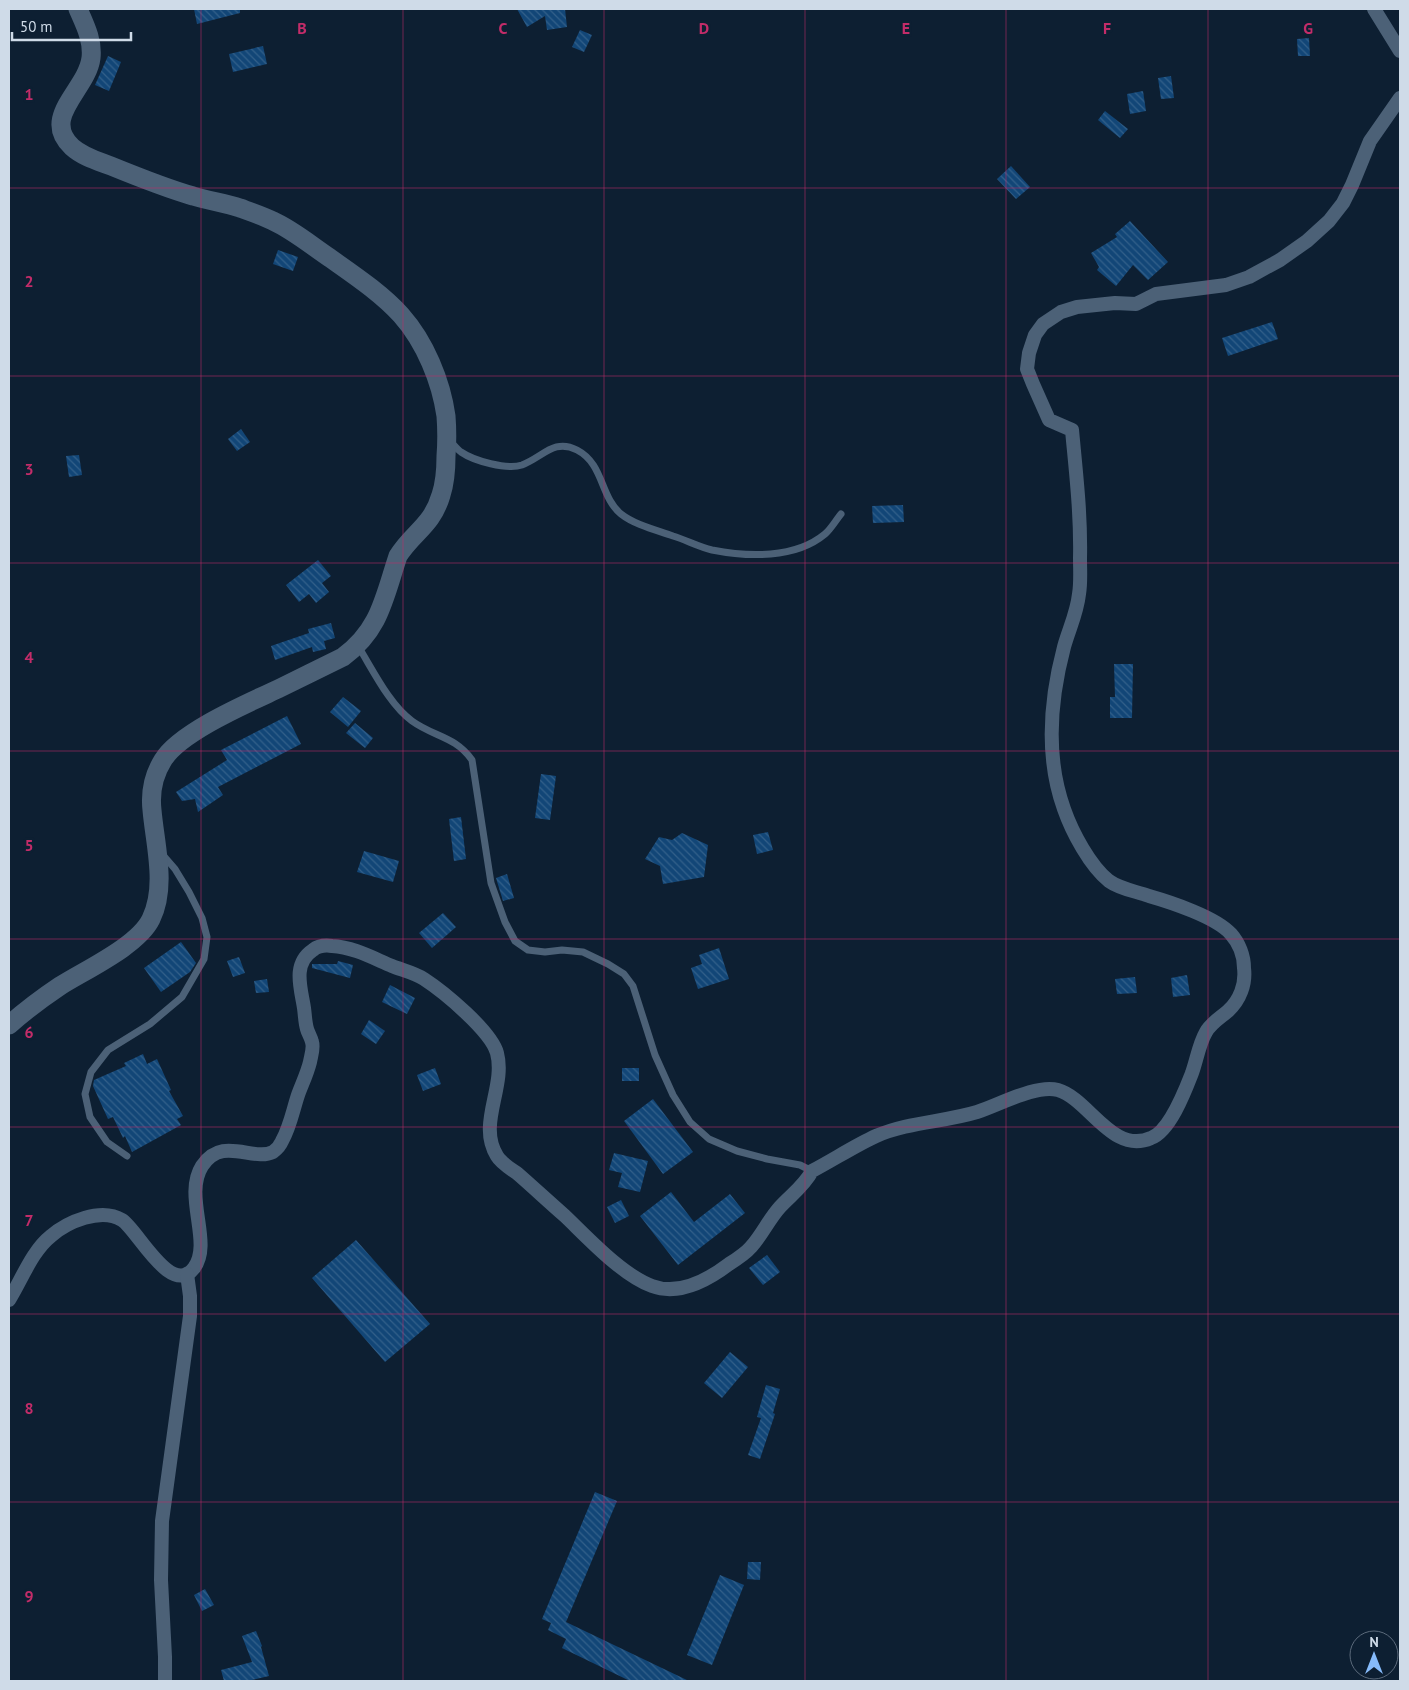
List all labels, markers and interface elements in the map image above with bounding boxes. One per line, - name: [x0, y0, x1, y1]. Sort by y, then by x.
- scale bar: [12, 10, 131, 42]
- text: 50 m: [20, 17, 53, 36]
- text: B: [297, 18, 307, 38]
- text: C: [499, 18, 508, 38]
- text: D: [699, 18, 709, 38]
- text: E: [902, 18, 910, 38]
- text: F: [1103, 18, 1111, 38]
- text: G: [1303, 18, 1313, 38]
- text: 1: [24, 84, 34, 104]
- text: 2: [24, 271, 34, 291]
- text: 3: [24, 459, 34, 479]
- text: 4: [24, 647, 34, 667]
- text: 5: [24, 835, 34, 855]
- text: 6: [24, 1022, 34, 1042]
- text: 7: [24, 1210, 34, 1230]
- text: 8: [24, 1398, 34, 1418]
- text: 9: [24, 1586, 34, 1606]
- north arrow: [1349, 1630, 1399, 1680]
- text: N: [1369, 1633, 1379, 1651]

